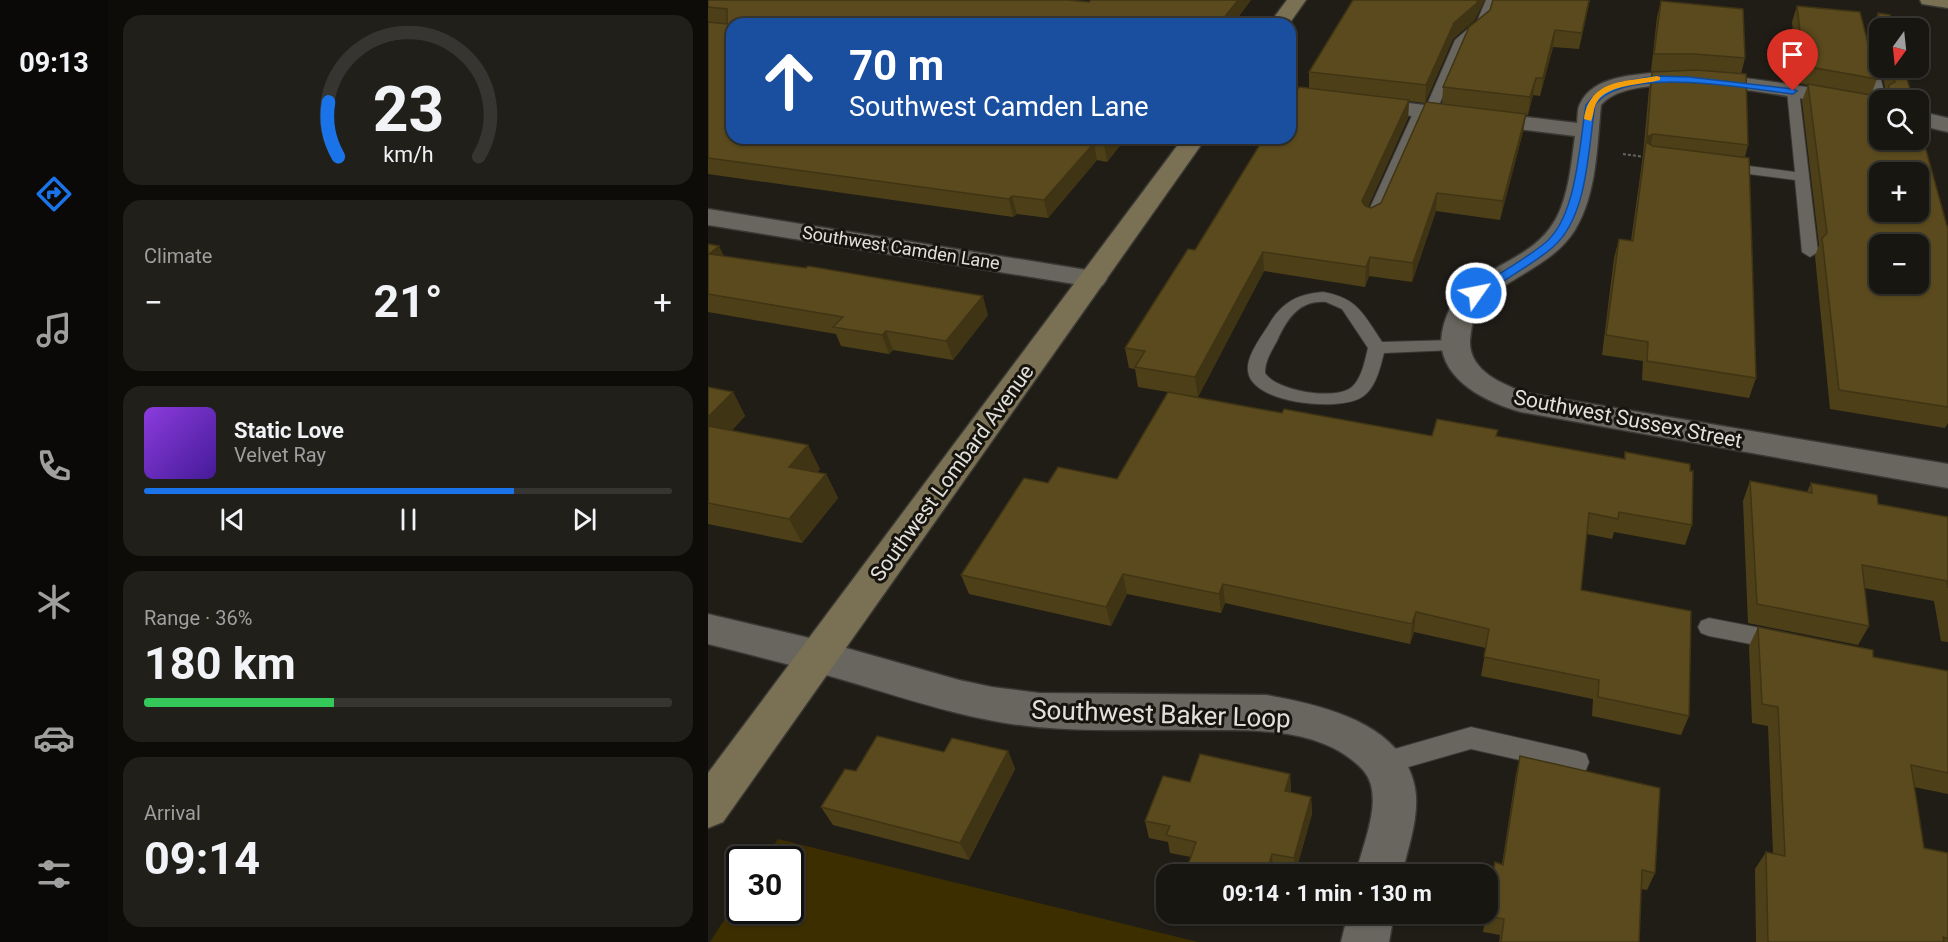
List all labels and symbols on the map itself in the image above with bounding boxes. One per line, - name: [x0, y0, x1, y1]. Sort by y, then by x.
- north arrow: [1869, 18, 1929, 78]
- pin: [1767, 29, 1818, 91]
- street label: Southwest Camden Lane: [801, 222, 1001, 274]
- position arrow: [1444, 261, 1508, 325]
- street label: Southwest Lombard Avenue: [865, 360, 1039, 586]
- street label: Southwest Sussex Street: [1512, 385, 1744, 453]
- street label: Southwest Baker Loop: [1031, 694, 1291, 734]
- speed limit sign: 30: [726, 846, 804, 924]

